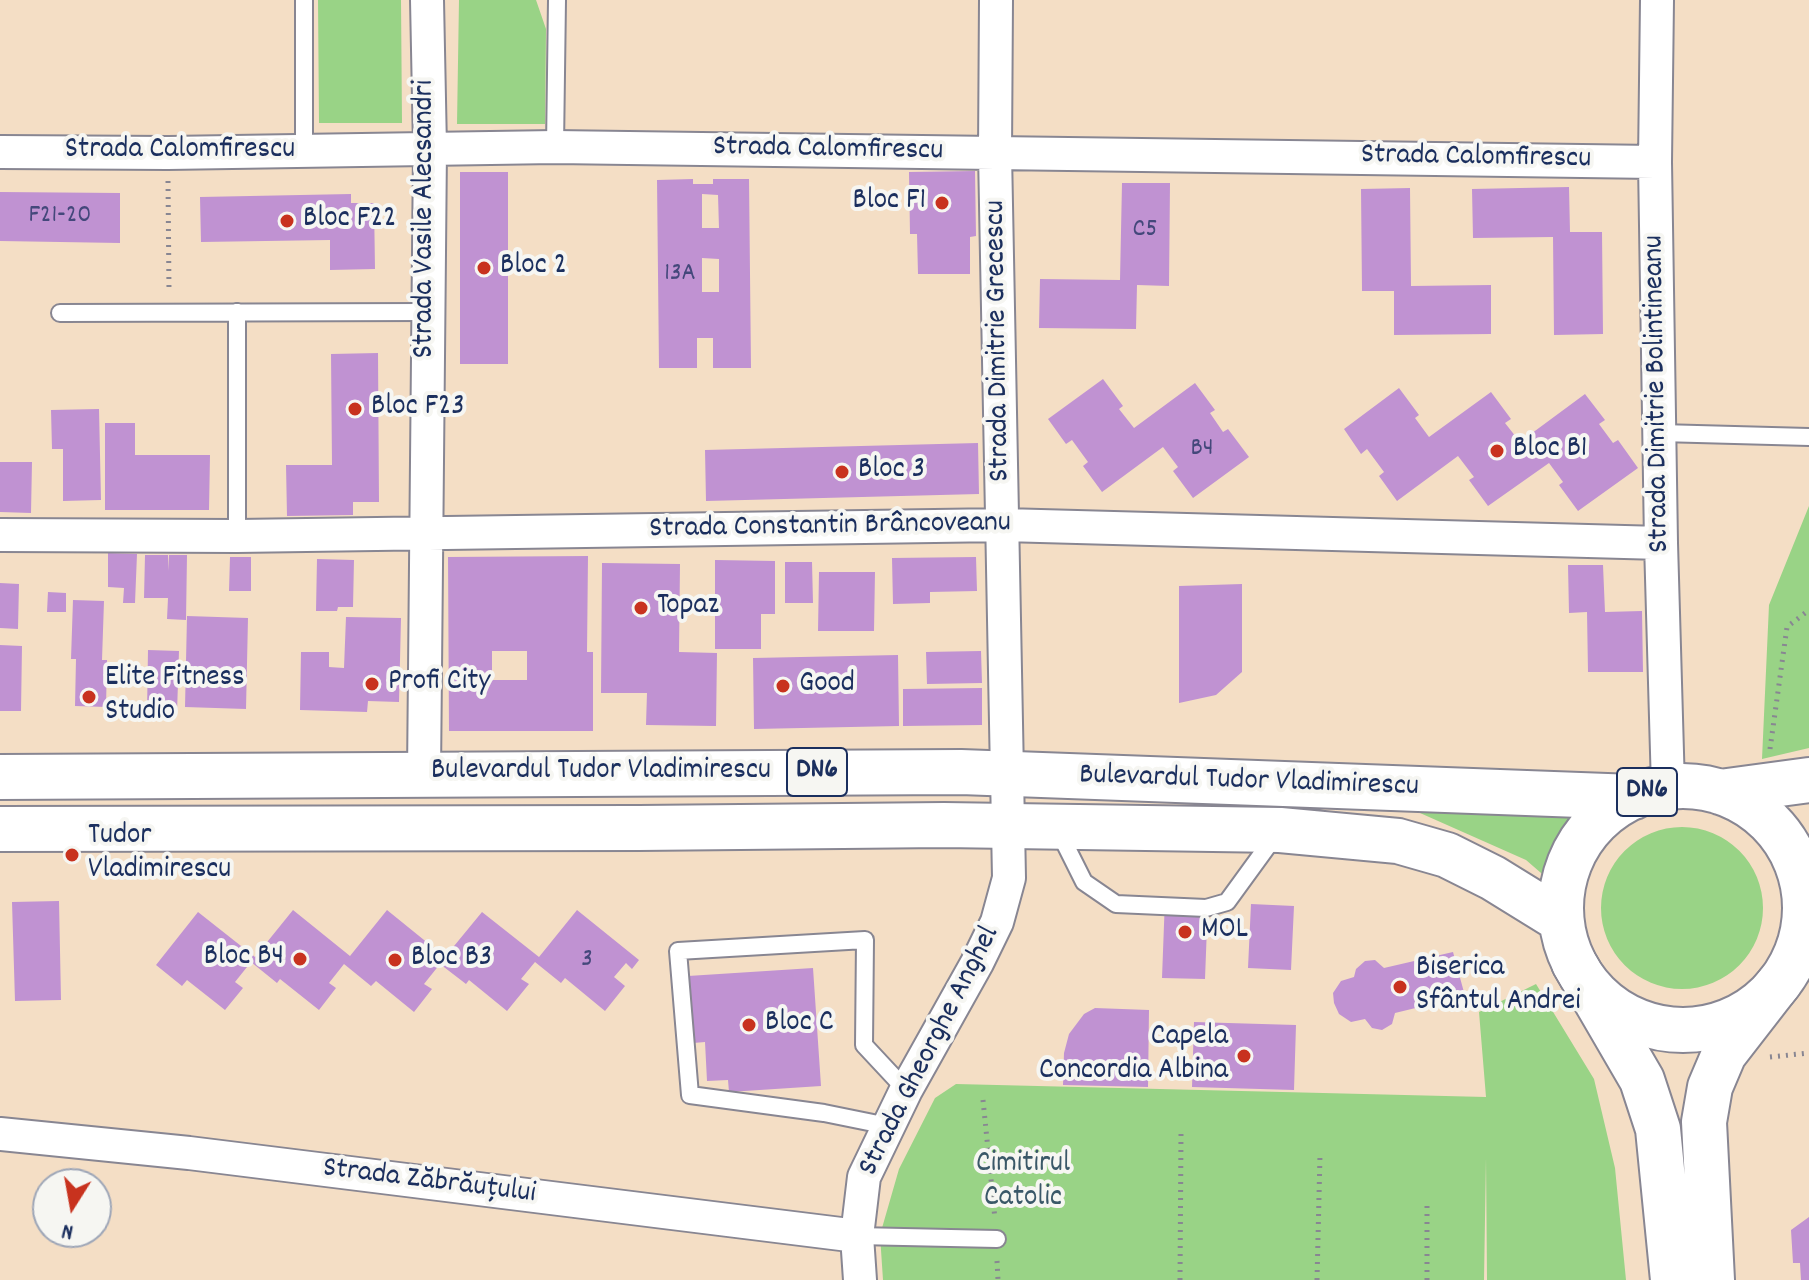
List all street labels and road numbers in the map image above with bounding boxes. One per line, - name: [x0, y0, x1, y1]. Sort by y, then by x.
- street label: Strada Vasile Alecsandri: [409, 80, 445, 358]
- street label: Strada Calomfirescu: [713, 131, 943, 171]
- street label: Strada Calomfirescu: [65, 134, 295, 170]
- street label: Strada Calomfirescu: [1361, 139, 1591, 179]
- street label: Strada Dimitrie Grecescu: [980, 200, 1020, 482]
- street label: Strada Dimitrie Bolintineanu: [1638, 235, 1680, 553]
- street label: Strada Constantin Brâncoveanu: [649, 507, 1011, 549]
- road number: DN6: [787, 748, 847, 796]
- street label: Bulevardul Tudor Vladimirescu: [431, 755, 771, 791]
- street label: Bulevardul Tudor Vladimirescu: [1079, 759, 1419, 807]
- road number: DN6: [1617, 768, 1677, 816]
- street label: Strada Gheorghe Anghel: [852, 921, 1010, 1183]
- street label: Strada Zăbrăuțului: [320, 1152, 538, 1214]

